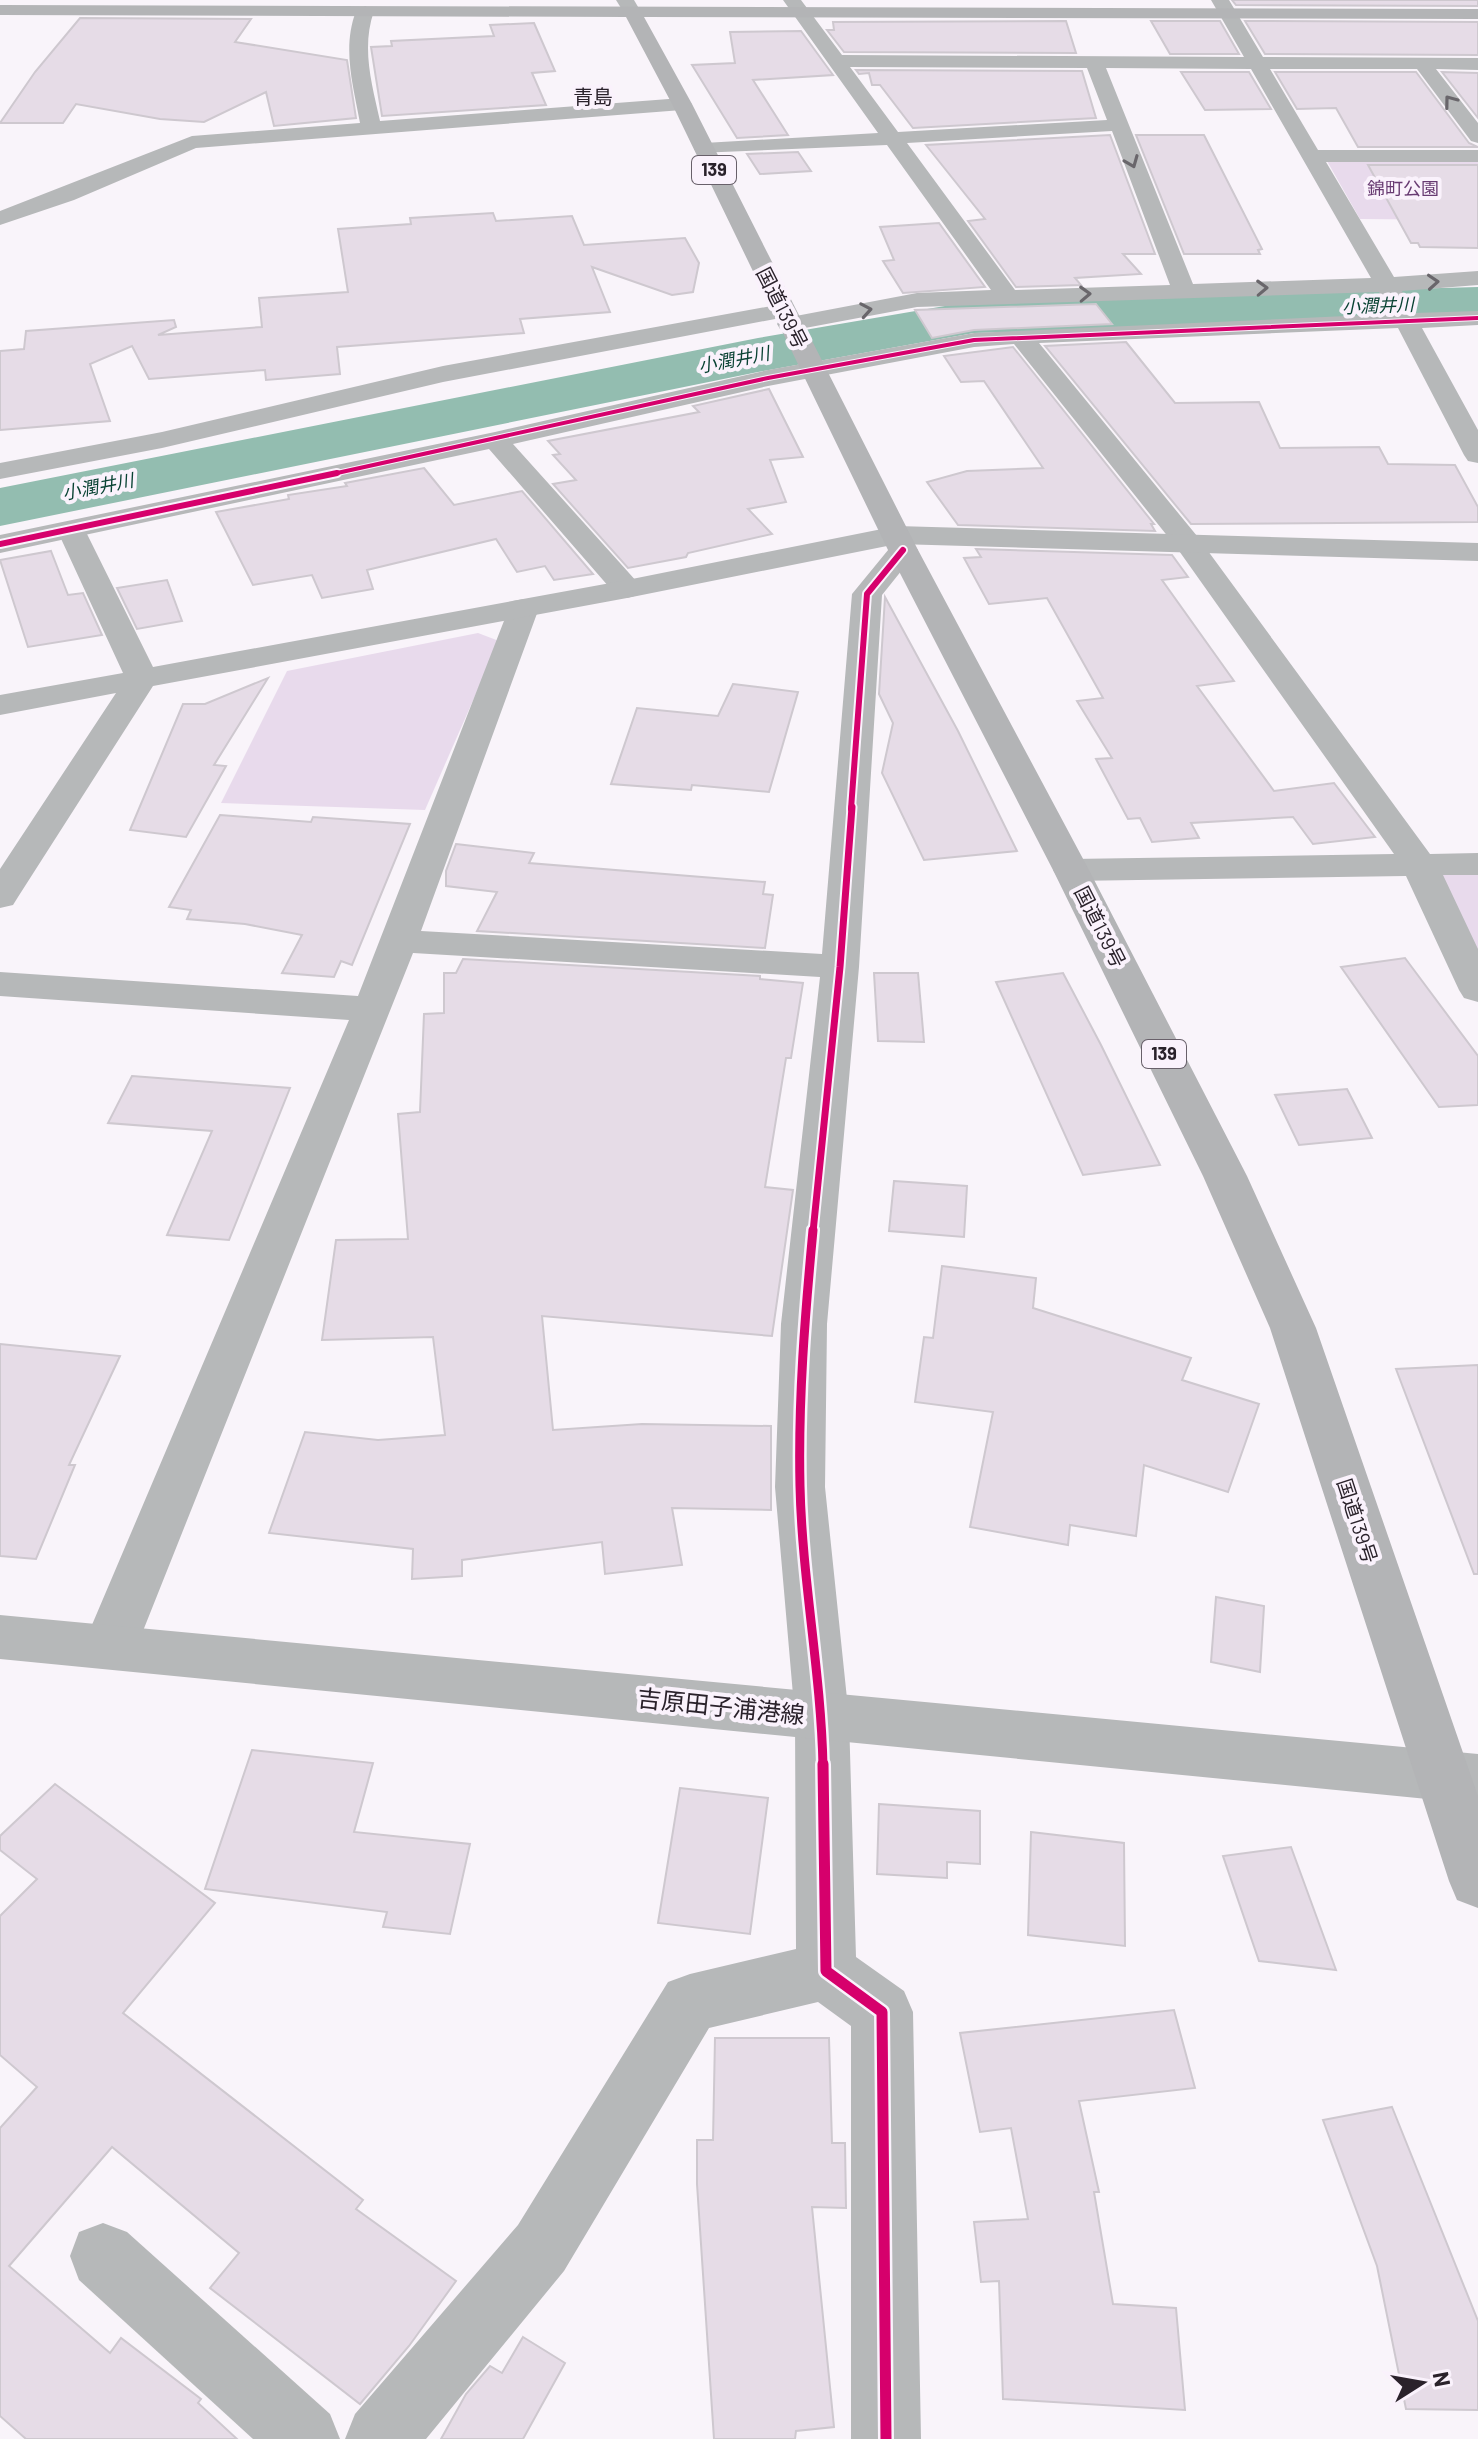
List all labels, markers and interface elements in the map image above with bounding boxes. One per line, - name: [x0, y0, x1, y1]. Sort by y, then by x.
- district label: 青島: [573, 84, 613, 108]
- one-way arrow: [1446, 95, 1460, 110]
- one-way arrow: [1122, 154, 1139, 168]
- road number: 139: [692, 156, 736, 184]
- park label: 錦町公園: [1367, 177, 1439, 199]
- street label: 国道139号: [752, 263, 813, 352]
- one-way arrow: [1426, 274, 1439, 291]
- one-way arrow: [1256, 280, 1269, 297]
- one-way arrow: [1079, 285, 1092, 302]
- water label: 小潤井川: [1342, 293, 1416, 317]
- one-way arrow: [859, 302, 872, 319]
- water label: 小潤井川: [696, 341, 773, 377]
- water label: 小潤井川: [60, 468, 137, 504]
- street label: 国道139号: [1070, 882, 1131, 971]
- road number: 139: [1142, 1040, 1186, 1068]
- street label: 国道139号: [1333, 1475, 1383, 1566]
- street label: 吉原田子浦港線: [636, 1682, 806, 1729]
- north arrow: [1382, 2343, 1462, 2423]
- text: N: [1428, 2369, 1457, 2389]

